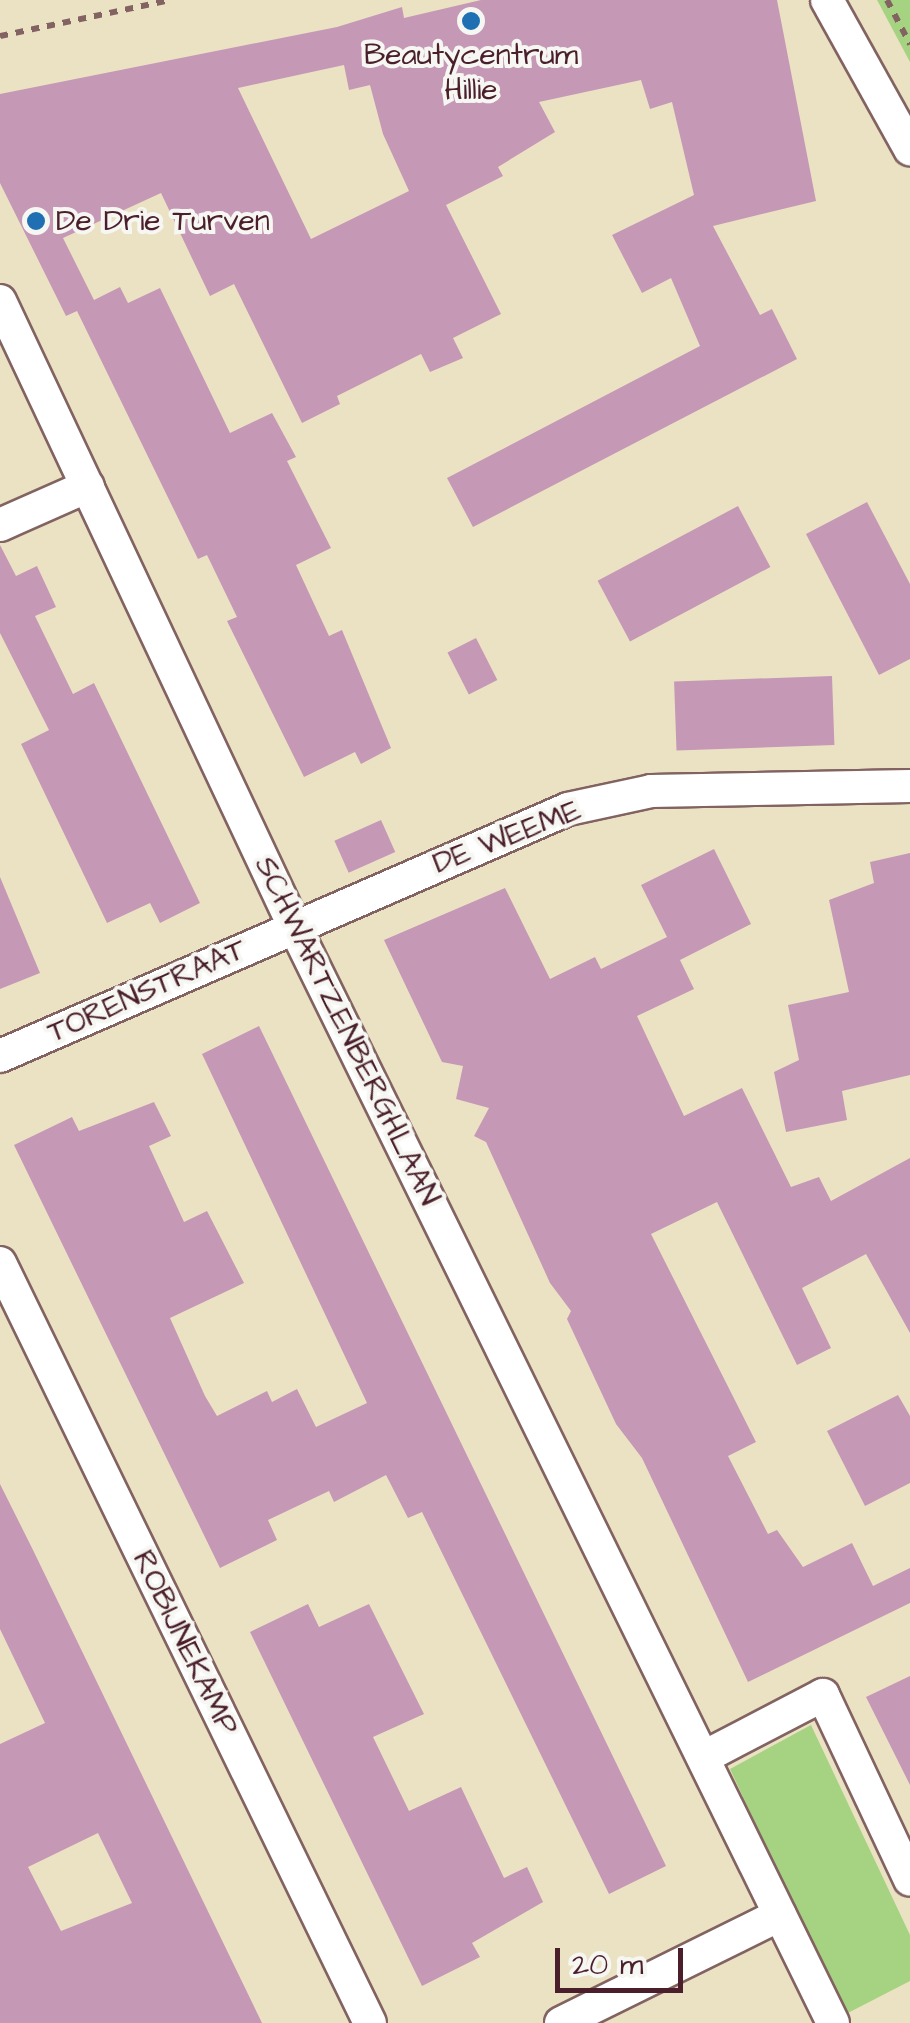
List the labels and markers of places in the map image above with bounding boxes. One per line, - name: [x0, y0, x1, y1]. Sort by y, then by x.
- marker: Beautycentrum Hillie: [460, 10, 482, 32]
- place label: Beautycentrum Hillie: [364, 37, 578, 108]
- place label: De Drie Turven: [56, 203, 270, 239]
- marker: De Drie Turven: [25, 210, 47, 232]

